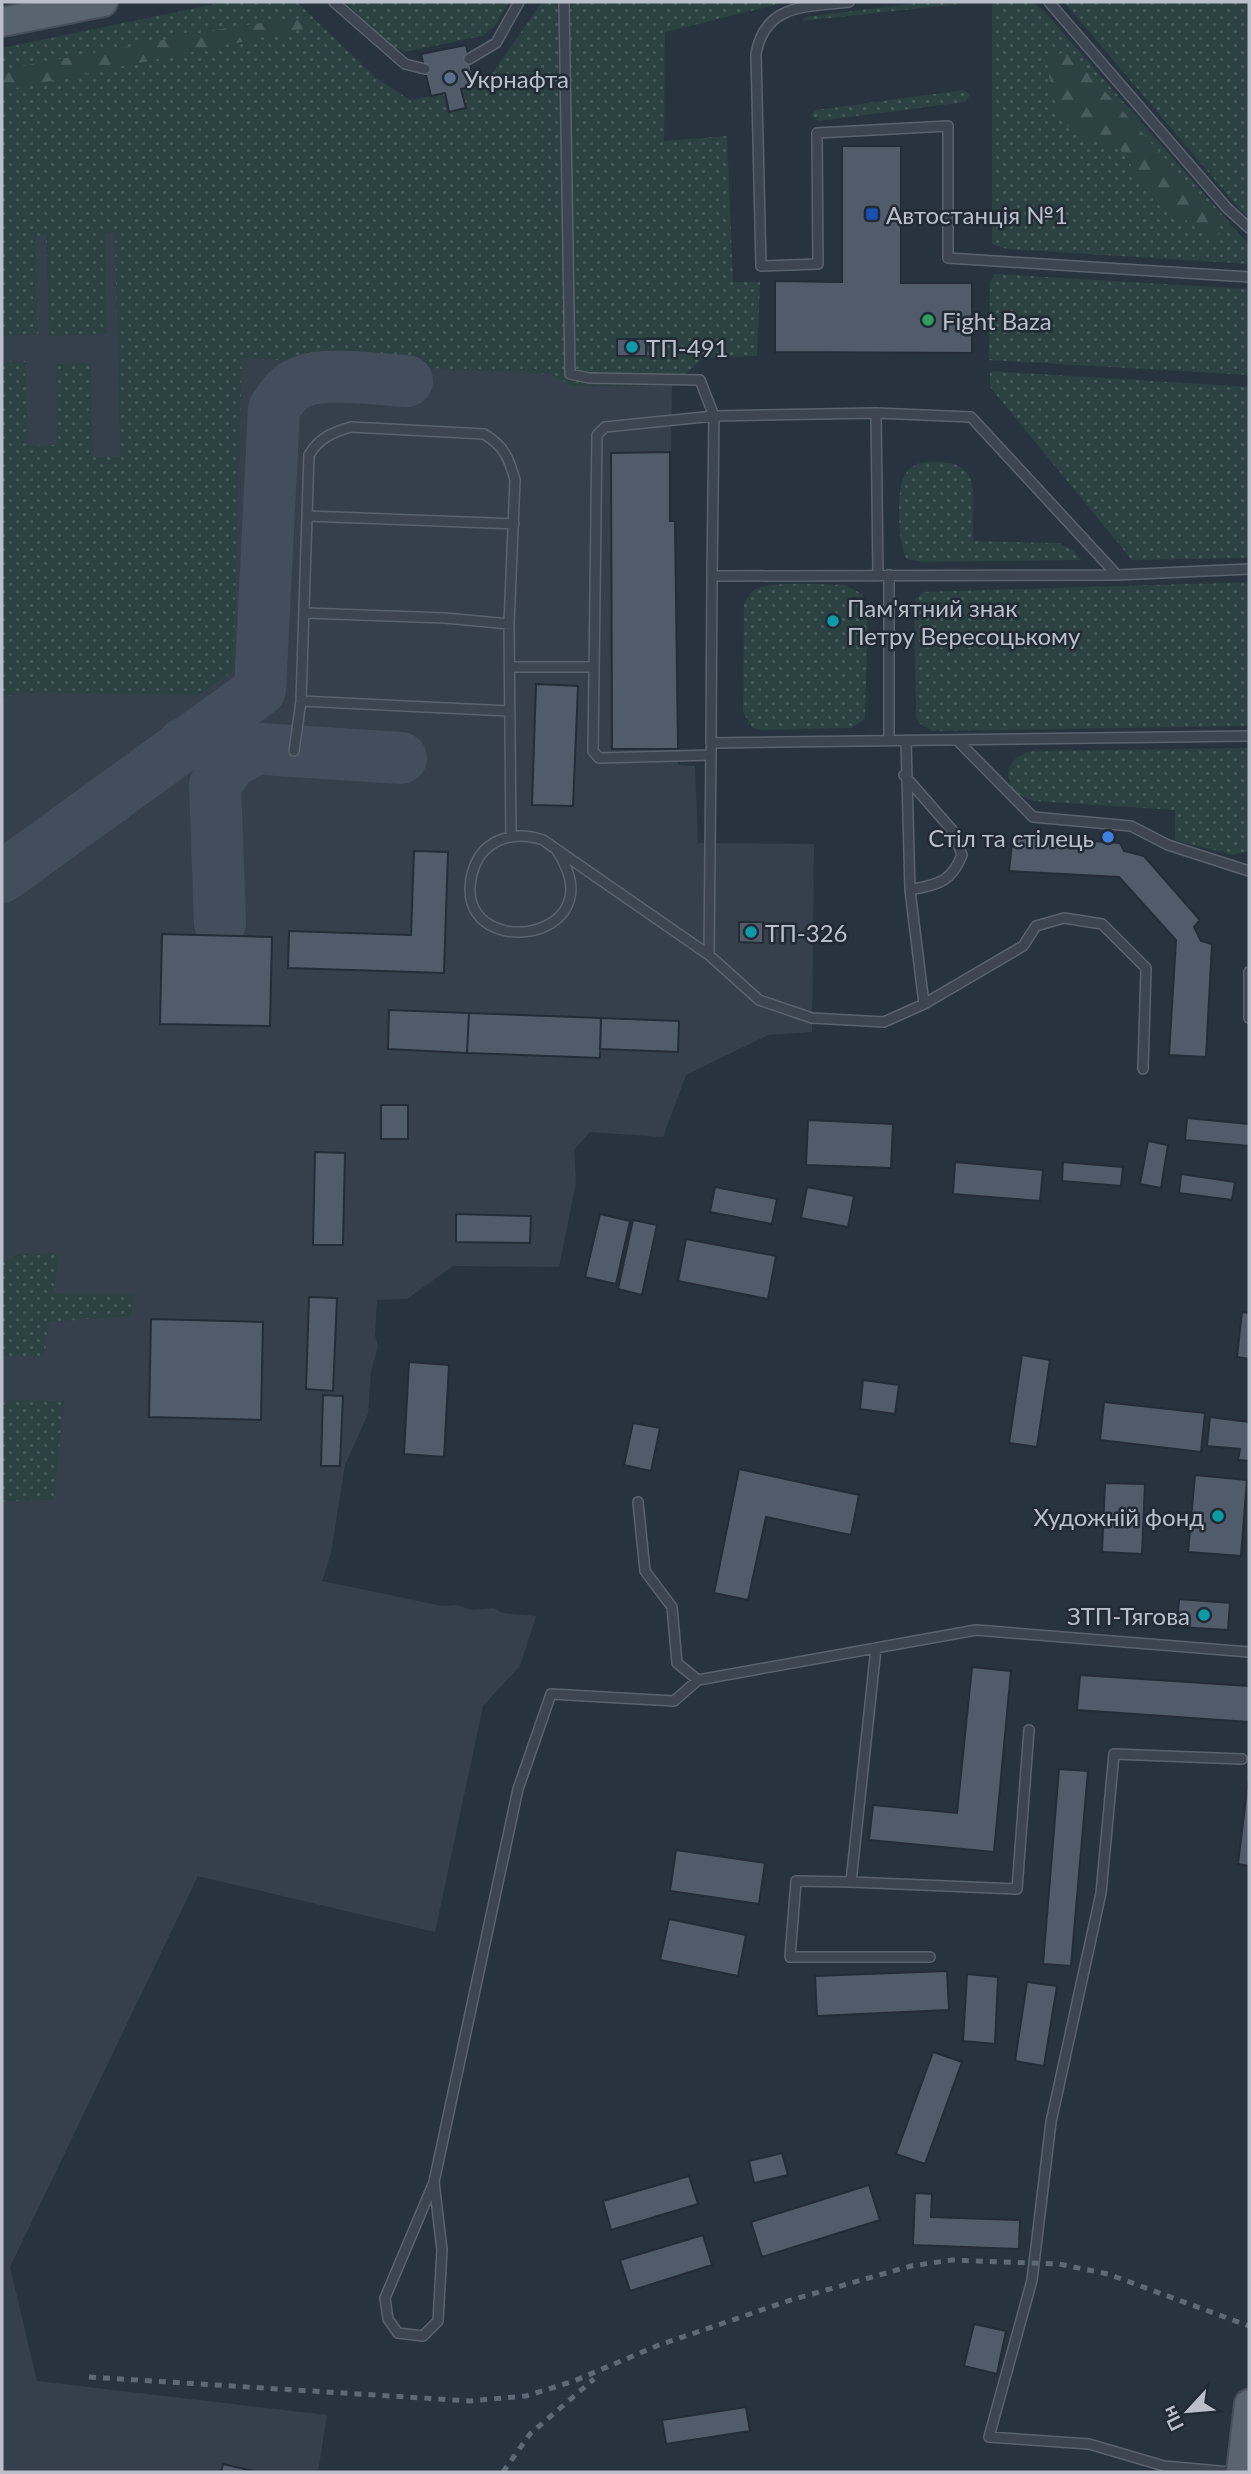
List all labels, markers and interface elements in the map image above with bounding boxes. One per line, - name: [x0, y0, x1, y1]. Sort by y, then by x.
- place label: Укрнафта: [464, 64, 569, 93]
- marker: Укрнафта: [442, 70, 458, 86]
- place label: Автостанція №1: [886, 200, 1068, 229]
- marker: Автостанція №1: [864, 206, 880, 222]
- place label: Fight Baza: [942, 306, 1052, 335]
- marker: Fight Baza: [920, 312, 936, 328]
- place label: ТП-491: [646, 333, 729, 362]
- marker: ТП-491: [624, 339, 640, 355]
- place label: Пам'ятний знак Петру Вересоцькому: [847, 593, 1081, 650]
- marker: Пам'ятний знак Петру Вересоцькому: [825, 613, 841, 629]
- place label: Стіл та стілець: [928, 823, 1094, 852]
- marker: Стіл та стілець: [1100, 829, 1116, 845]
- place label: ТП-326: [765, 918, 848, 947]
- marker: ТП-326: [743, 924, 759, 940]
- place label: Художній фонд: [1034, 1502, 1204, 1531]
- marker: Художній фонд: [1210, 1508, 1226, 1524]
- place label: ЗТП-Тягова: [1067, 1601, 1190, 1630]
- marker: ЗТП-Тягова: [1196, 1607, 1212, 1623]
- north arrow: [1153, 2376, 1223, 2446]
- text: Пн: [1156, 2402, 1188, 2435]

